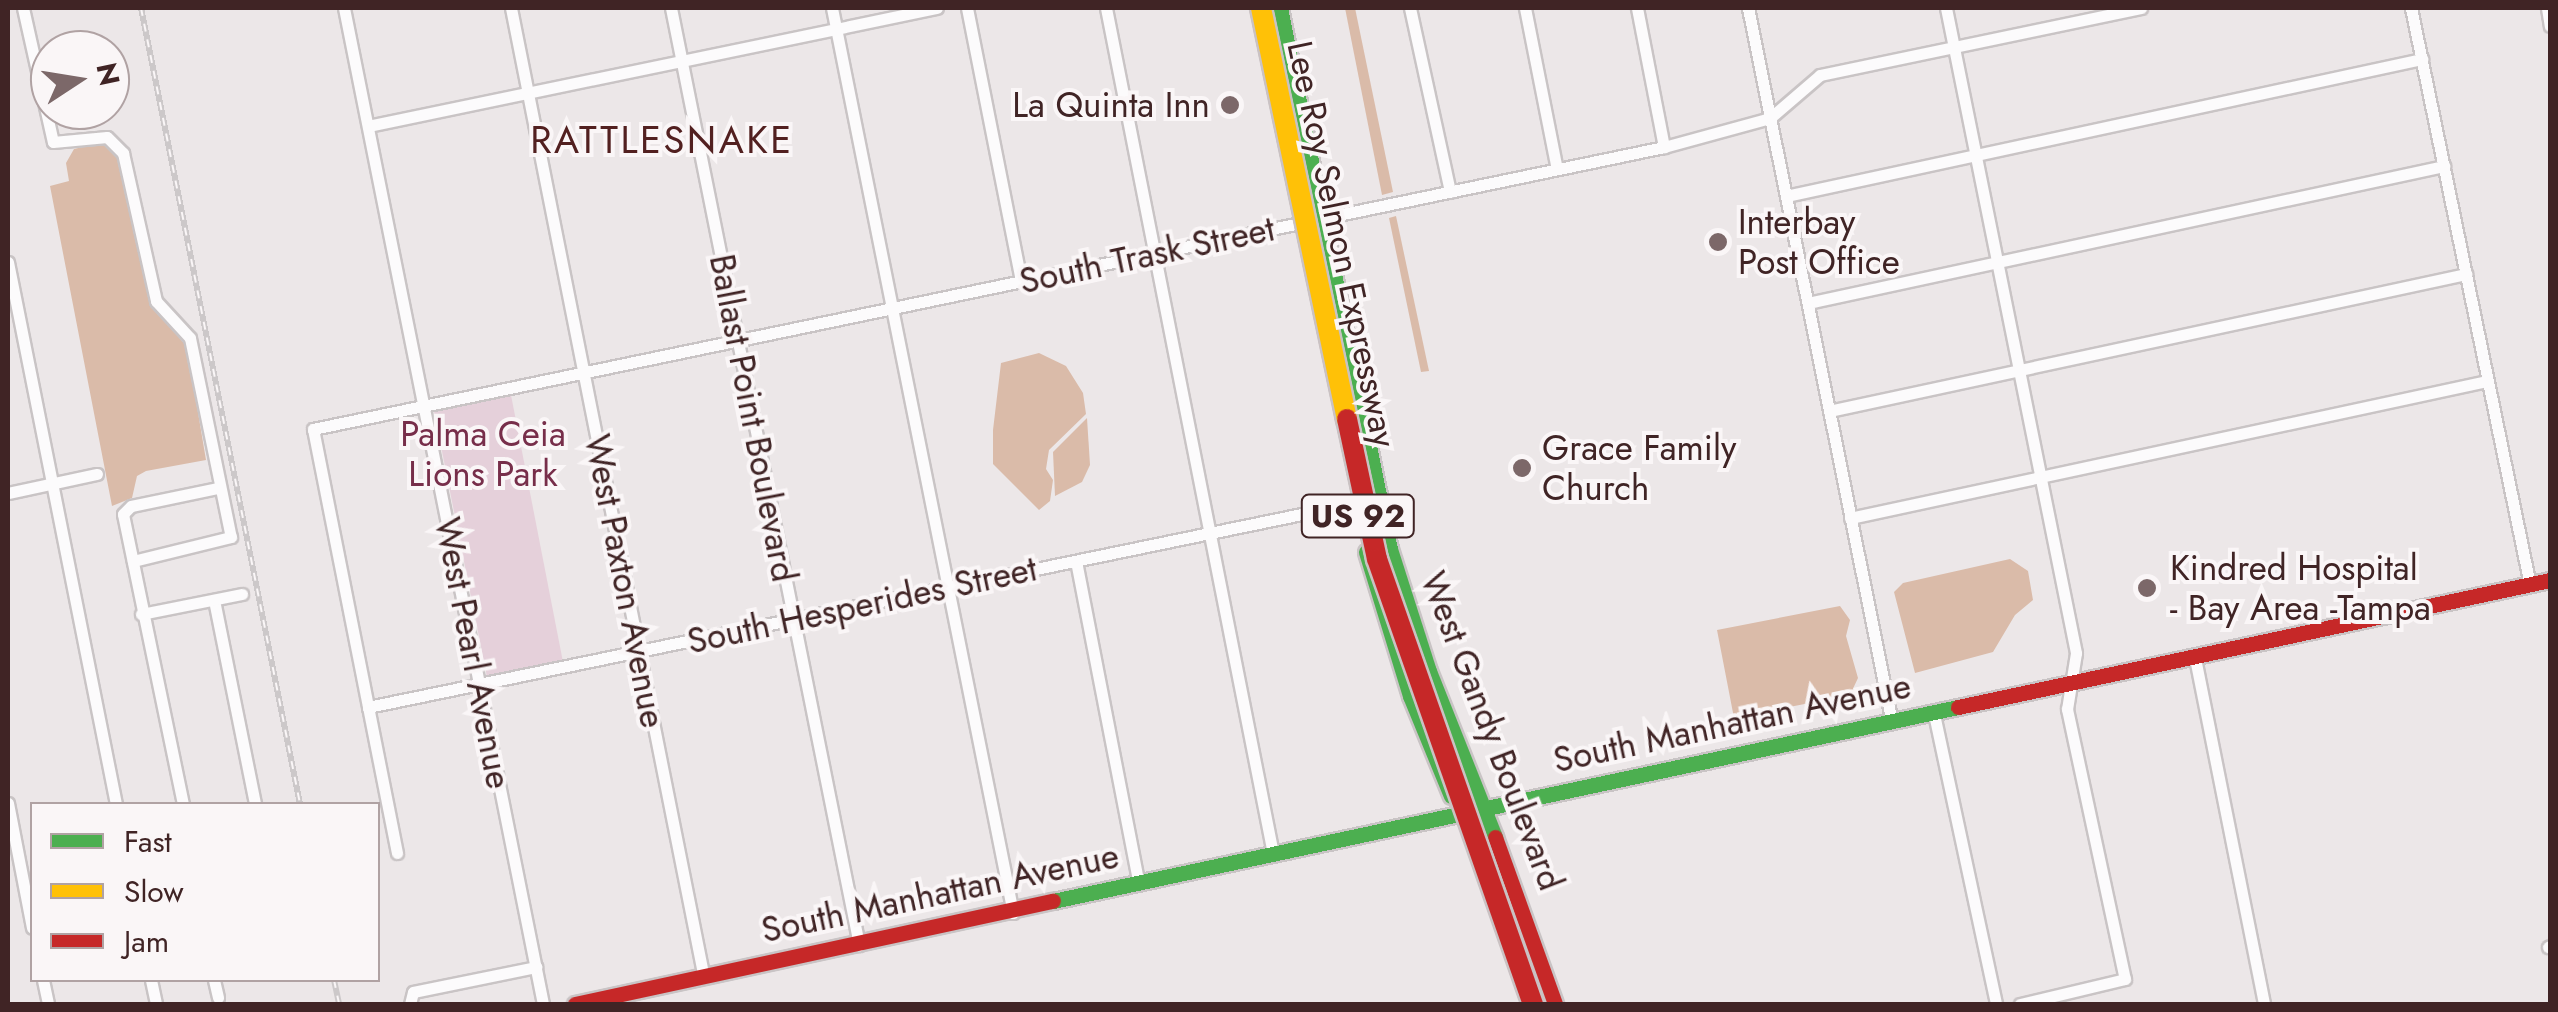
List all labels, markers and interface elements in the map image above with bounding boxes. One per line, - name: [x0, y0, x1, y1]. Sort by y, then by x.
- north arrow: [30, 30, 130, 130]
- street label: Lee Roy Selmon Expressway: [1278, 37, 1406, 451]
- text: N: [86, 59, 130, 89]
- place label: La Quinta Inn: [1012, 84, 1210, 126]
- marker: La Quinta Inn: [1219, 94, 1241, 116]
- district label: RATTLESNAKE: [530, 117, 794, 163]
- place label: Interbay Post Office: [1738, 201, 1900, 283]
- street label: South Trask Street: [1016, 207, 1278, 303]
- marker: Interbay Post Office: [1707, 231, 1729, 253]
- street label: Ballast Point Boulevard: [701, 251, 805, 585]
- park label: Palma Ceia Lions Park: [400, 413, 566, 495]
- place label: Grace Family Church: [1542, 427, 1736, 509]
- street label: West Paxton Avenue: [576, 431, 674, 731]
- marker: Grace Family Church: [1511, 457, 1533, 479]
- road number: US 92: [1300, 489, 1416, 543]
- street label: West Pearl Avenue: [426, 514, 520, 792]
- street label: South Hesperides Street: [683, 547, 1041, 663]
- place label: Kindred Hospital - Bay Area -Tampa: [2170, 547, 2431, 629]
- street label: West Gandy Boulevard: [1412, 566, 1572, 896]
- marker: Kindred Hospital - Bay Area -Tampa: [2134, 575, 2160, 601]
- street label: South Manhattan Avenue: [1549, 665, 1915, 781]
- legend: [30, 802, 380, 982]
- text: Fast: [124, 820, 172, 863]
- street label: South Manhattan Avenue: [757, 835, 1123, 951]
- text: Slow: [124, 870, 184, 913]
- text: Jam: [124, 920, 169, 963]

